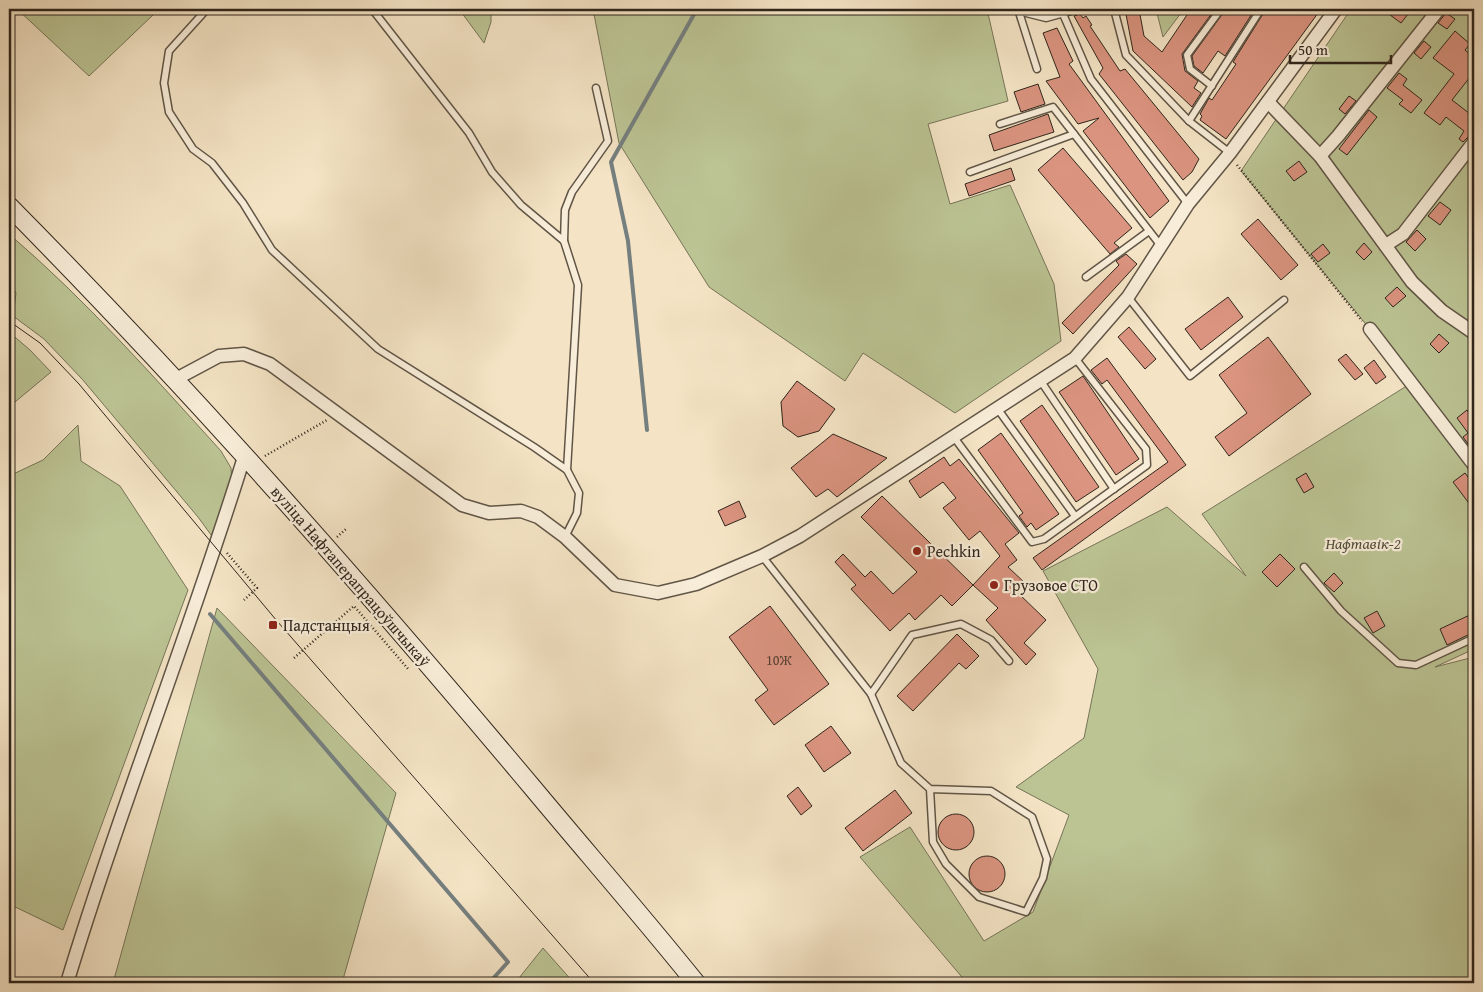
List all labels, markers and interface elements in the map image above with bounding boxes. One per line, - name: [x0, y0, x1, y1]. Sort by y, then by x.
- scale bar: [1290, 32, 1392, 64]
- text: 50 m: [1298, 39, 1329, 60]
- street label: вуліца Нафтаперапрацоўшчыкаў: [265, 480, 437, 672]
- park label: Нафтавік-2: [1325, 531, 1401, 555]
- place label: Pechkin: [927, 539, 981, 563]
- marker: Pechkin: [911, 545, 923, 557]
- place label: Грузовое СТО: [1004, 573, 1098, 597]
- marker: Грузовое СТО: [988, 579, 1000, 591]
- place label: Падстанцыя: [283, 613, 370, 637]
- marker: Падстанцыя: [267, 619, 279, 631]
- house number: 10Ж: [766, 650, 793, 670]

